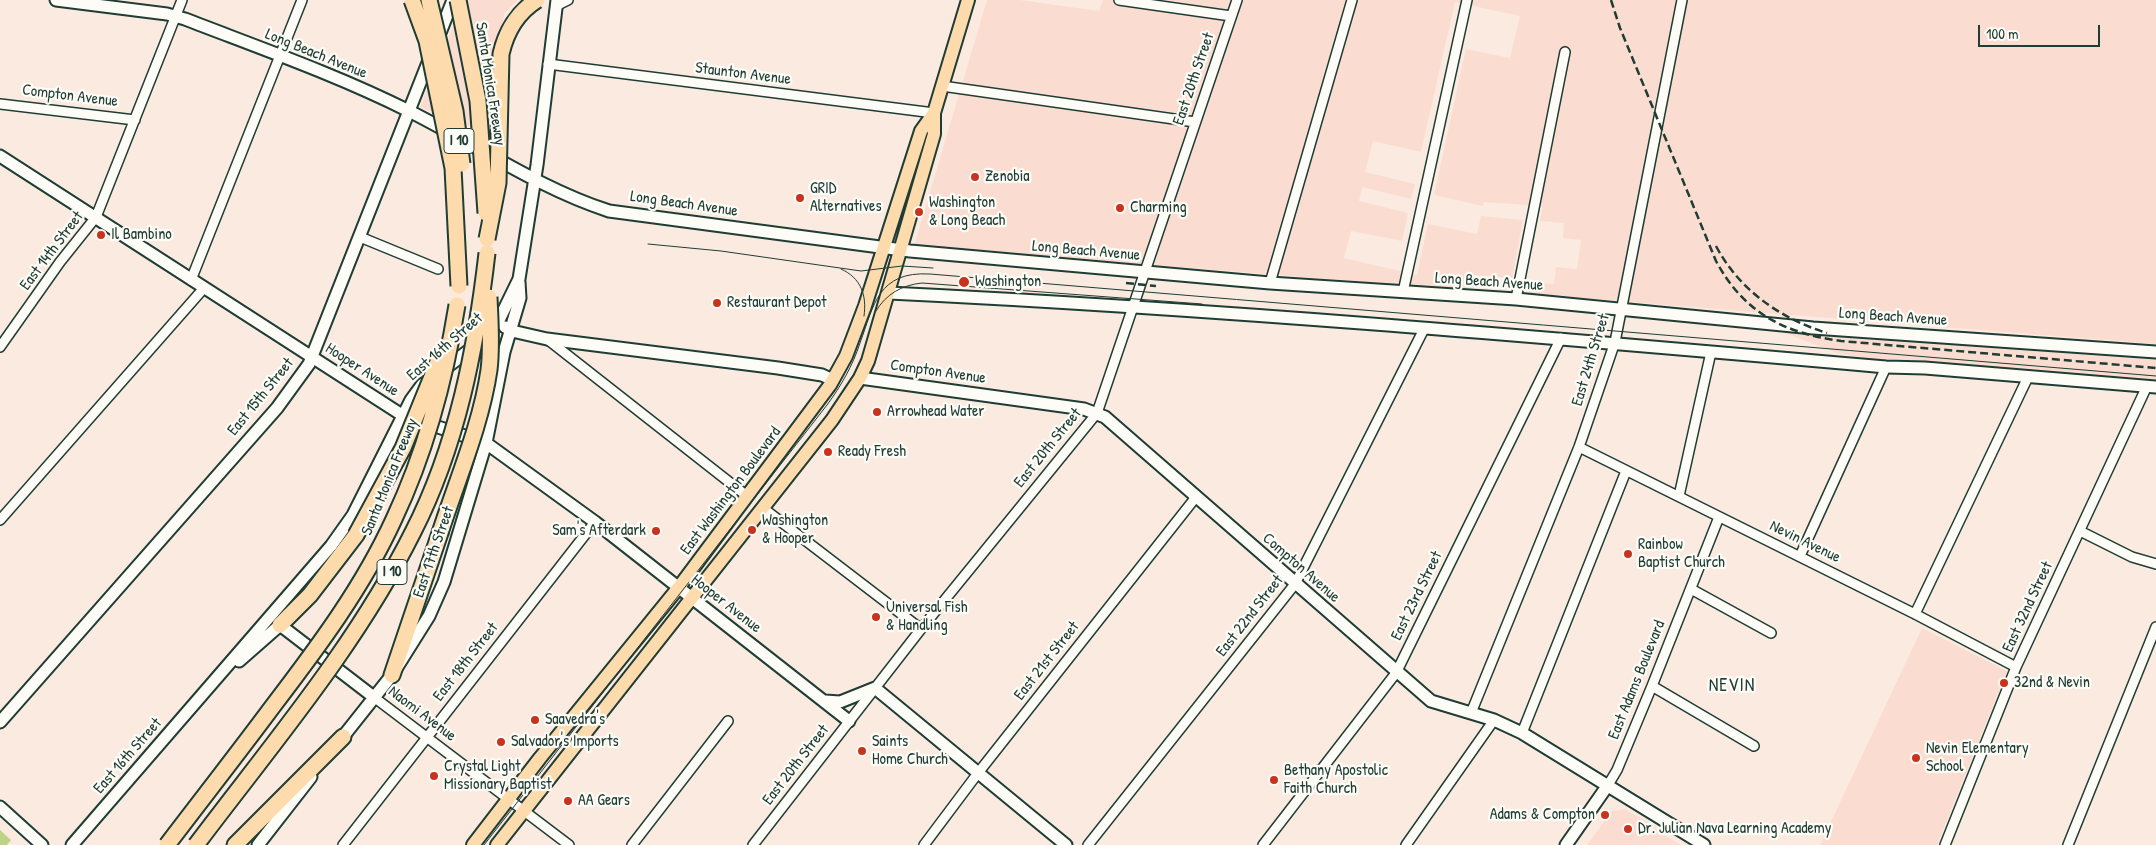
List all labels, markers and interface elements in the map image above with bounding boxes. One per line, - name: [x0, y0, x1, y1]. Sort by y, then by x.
- scale bar: [1981, 15, 2104, 47]
- street label: Santa Monica Freeway: [471, 21, 509, 147]
- text: 100 m: [1986, 23, 2019, 44]
- street label: Long Beach Avenue: [262, 25, 370, 83]
- street label: East 20th Street: [1169, 30, 1219, 128]
- street label: Staunton Avenue: [694, 59, 792, 89]
- street label: Compton Avenue: [21, 81, 119, 111]
- road number: I 10: [444, 128, 474, 154]
- place label: Zenobia: [985, 167, 1030, 187]
- marker: Zenobia: [969, 171, 981, 183]
- place label: GRID Alternatives: [810, 179, 882, 217]
- street label: Long Beach Avenue: [629, 187, 739, 221]
- marker: GRID Alternatives: [794, 192, 806, 204]
- place label: Washington & Long Beach: [929, 193, 1005, 231]
- place label: Charming: [1130, 198, 1187, 218]
- marker: Charming: [1114, 202, 1126, 214]
- marker: Washington & Long Beach: [913, 206, 925, 218]
- street label: East 14th Street: [16, 208, 88, 294]
- place label: Il Bambino: [111, 225, 172, 245]
- marker: Il Bambino: [95, 229, 107, 241]
- street label: Long Beach Avenue: [1031, 237, 1141, 265]
- street label: Long Beach Avenue: [1434, 269, 1544, 295]
- place label: Washington: [975, 272, 1041, 292]
- marker: Washington: [957, 275, 971, 289]
- place label: Restaurant Depot: [727, 293, 827, 313]
- marker: Restaurant Depot: [711, 297, 723, 309]
- street label: Long Beach Avenue: [1838, 304, 1948, 330]
- street label: East 16th Street: [403, 309, 487, 385]
- street label: East 24th Street: [1568, 312, 1614, 408]
- street label: Hooper Avenue: [322, 339, 402, 401]
- street label: East 15th Street: [224, 354, 298, 440]
- street label: Compton Avenue: [889, 356, 987, 388]
- place label: Arrowhead Water: [887, 402, 984, 422]
- street label: East 20th Street: [1010, 404, 1086, 492]
- marker: Arrowhead Water: [871, 406, 883, 418]
- street label: Santa Monica Freeway: [358, 416, 422, 538]
- street label: East Washington Boulevard: [677, 423, 785, 559]
- place label: Ready Fresh: [838, 442, 906, 462]
- marker: Ready Fresh: [822, 446, 834, 458]
- street label: East 17th Street: [409, 504, 459, 600]
- place label: Washington & Hooper: [762, 511, 828, 549]
- street label: Nevin Avenue: [1766, 517, 1844, 567]
- place label: Sam's Afterdark: [552, 521, 646, 541]
- marker: Washington & Hooper: [746, 524, 758, 536]
- marker: Sam's Afterdark: [650, 525, 662, 537]
- street label: Compton Avenue: [1258, 529, 1344, 607]
- place label: Rainbow Baptist Church: [1638, 535, 1725, 573]
- street label: East 23rd Street: [1387, 548, 1447, 644]
- marker: Rainbow Baptist Church: [1622, 548, 1634, 560]
- street label: East 32nd Street: [1999, 559, 2057, 655]
- road number: I 10: [377, 560, 407, 584]
- street label: Hooper Avenue: [687, 571, 765, 637]
- street label: East 22nd Street: [1212, 571, 1288, 661]
- place label: Universal Fish & Handling: [886, 598, 967, 636]
- marker: Universal Fish & Handling: [870, 611, 882, 623]
- street label: East 21st Street: [1010, 618, 1084, 704]
- street label: East Adams Boulevard: [1604, 618, 1670, 742]
- street label: East 18th Street: [429, 619, 503, 705]
- place label: 32nd & Nevin: [2014, 673, 2090, 693]
- district label: NEVIN: [1708, 675, 1756, 697]
- marker: 32nd & Nevin: [1998, 677, 2010, 689]
- street label: Naomi Avenue: [384, 682, 460, 746]
- place label: Saavedra's: [545, 710, 605, 730]
- street label: East 16th Street: [90, 714, 166, 798]
- marker: Saavedra's: [529, 714, 541, 726]
- street label: East 20th Street: [759, 721, 833, 809]
- place label: Salvador's Imports: [511, 732, 619, 752]
- place label: Saints Home Church: [872, 732, 948, 770]
- marker: Salvador's Imports: [495, 736, 507, 748]
- place label: Nevin Elementary School: [1926, 739, 2029, 777]
- marker: Saints Home Church: [856, 745, 868, 757]
- marker: Nevin Elementary School: [1910, 752, 1922, 764]
- place label: Crystal Light Missionary Baptist: [444, 757, 552, 795]
- place label: Bethany Apostolic Faith Church: [1284, 761, 1388, 799]
- marker: Crystal Light Missionary Baptist: [428, 770, 440, 782]
- marker: Bethany Apostolic Faith Church: [1268, 774, 1280, 786]
- place label: AA Gears: [578, 791, 630, 811]
- marker: AA Gears: [562, 795, 574, 807]
- place label: Adams & Compton: [1490, 805, 1595, 825]
- marker: Adams & Compton: [1599, 809, 1611, 821]
- place label: Dr. Julian Nava Learning Academy: [1638, 819, 1831, 839]
- marker: Dr. Julian Nava Learning Academy: [1622, 823, 1634, 835]

